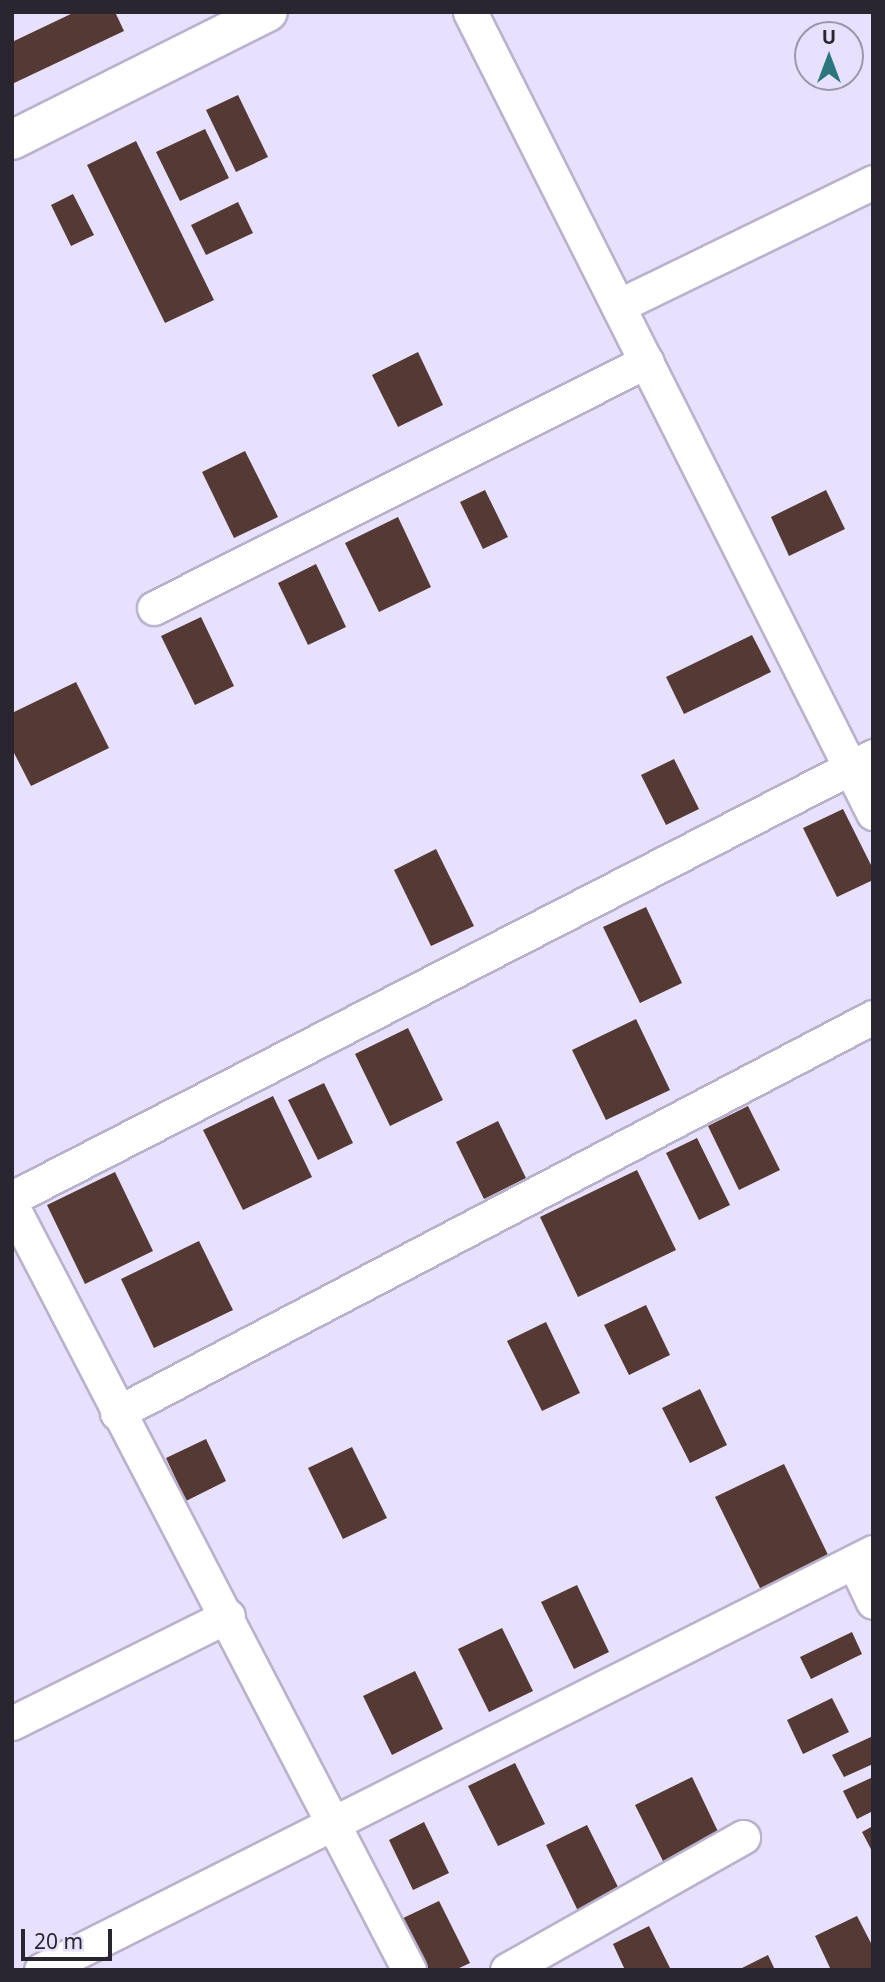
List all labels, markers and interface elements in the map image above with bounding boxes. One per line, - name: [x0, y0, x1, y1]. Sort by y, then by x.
- north arrow: [794, 21, 864, 91]
- text: U: [822, 24, 836, 50]
- scale bar: [24, 1916, 116, 1960]
- text: 20 m: [34, 1927, 83, 1955]

